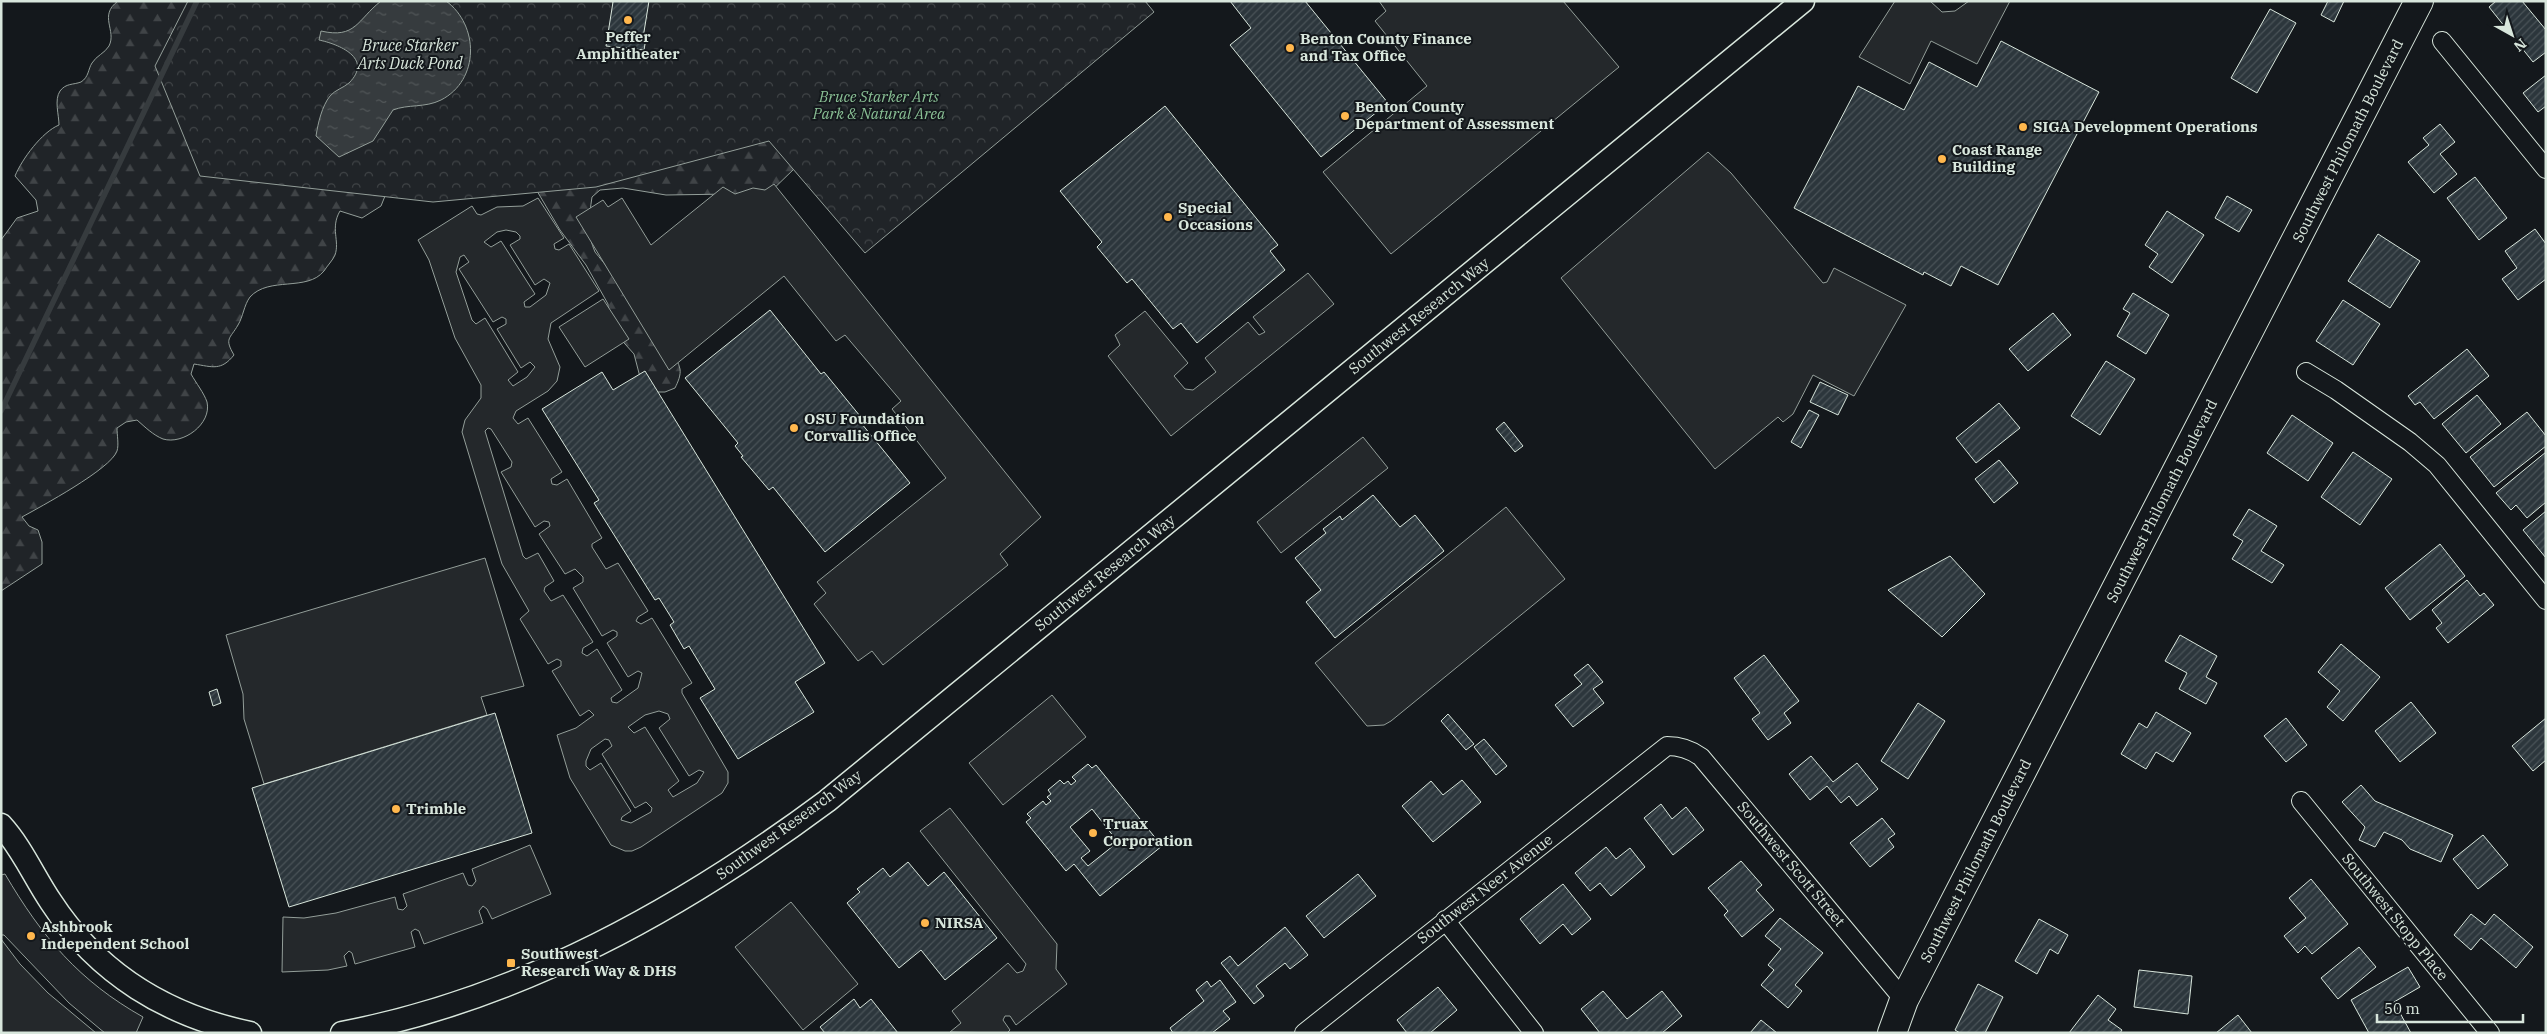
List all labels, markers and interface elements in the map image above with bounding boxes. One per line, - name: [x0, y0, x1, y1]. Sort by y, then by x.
- north arrow: [2487, 10, 2537, 60]
- marker: Peffer Amphitheater: [622, 14, 634, 26]
- place label: Peffer Amphitheater: [576, 27, 680, 63]
- place label: Benton County Finance and Tax Office: [1300, 29, 1472, 65]
- water label: Bruce Starker Arts Duck Pond: [356, 35, 463, 73]
- text: N: [2510, 35, 2530, 56]
- street label: Southwest Philomath Boulevard: [2288, 36, 2407, 246]
- marker: Benton County Finance and Tax Office: [1284, 42, 1296, 54]
- park label: Bruce Starker Arts Park & Natural Area: [812, 87, 946, 123]
- place label: Benton County Department of Assessment: [1355, 97, 1555, 133]
- marker: Benton County Department of Assessment: [1339, 110, 1351, 122]
- place label: SIGA Development Operations: [2033, 117, 2258, 136]
- marker: SIGA Development Operations: [2017, 121, 2029, 133]
- place label: Coast Range Building: [1952, 140, 2042, 176]
- marker: Coast Range Building: [1936, 153, 1948, 165]
- place label: Special Occasions: [1178, 198, 1253, 234]
- marker: Special Occasions: [1162, 211, 1174, 223]
- street label: Southwest Research Way: [1345, 253, 1493, 378]
- street label: Southwest Philomath Boulevard: [2102, 396, 2221, 606]
- place label: OSU Foundation Corvallis Office: [804, 409, 925, 445]
- marker: OSU Foundation Corvallis Office: [788, 422, 800, 434]
- street label: Southwest Research Way: [1031, 510, 1179, 635]
- street label: Southwest Philomath Boulevard: [1916, 756, 2035, 966]
- street label: Southwest Research Way: [712, 765, 865, 884]
- street label: Southwest Scott Street: [1733, 797, 1849, 930]
- place label: Trimble: [406, 799, 466, 818]
- marker: Trimble: [390, 803, 402, 815]
- place label: Truax Corporation: [1103, 814, 1193, 850]
- marker: Truax Corporation: [1087, 827, 1099, 839]
- street label: Southwest Neer Avenue: [1413, 830, 1556, 948]
- street label: Southwest Stopp Place: [2338, 849, 2453, 984]
- place label: NIRSA: [935, 913, 984, 932]
- place label: Ashbrook Independent School: [41, 917, 189, 953]
- marker: NIRSA: [919, 917, 931, 929]
- marker: Ashbrook Independent School: [25, 930, 37, 942]
- place label: Southwest Research Way & DHS: [521, 944, 676, 980]
- marker: Southwest Research Way & DHS: [505, 957, 517, 969]
- scale bar: [2377, 992, 2523, 1024]
- text: 50 m: [2384, 999, 2420, 1018]

